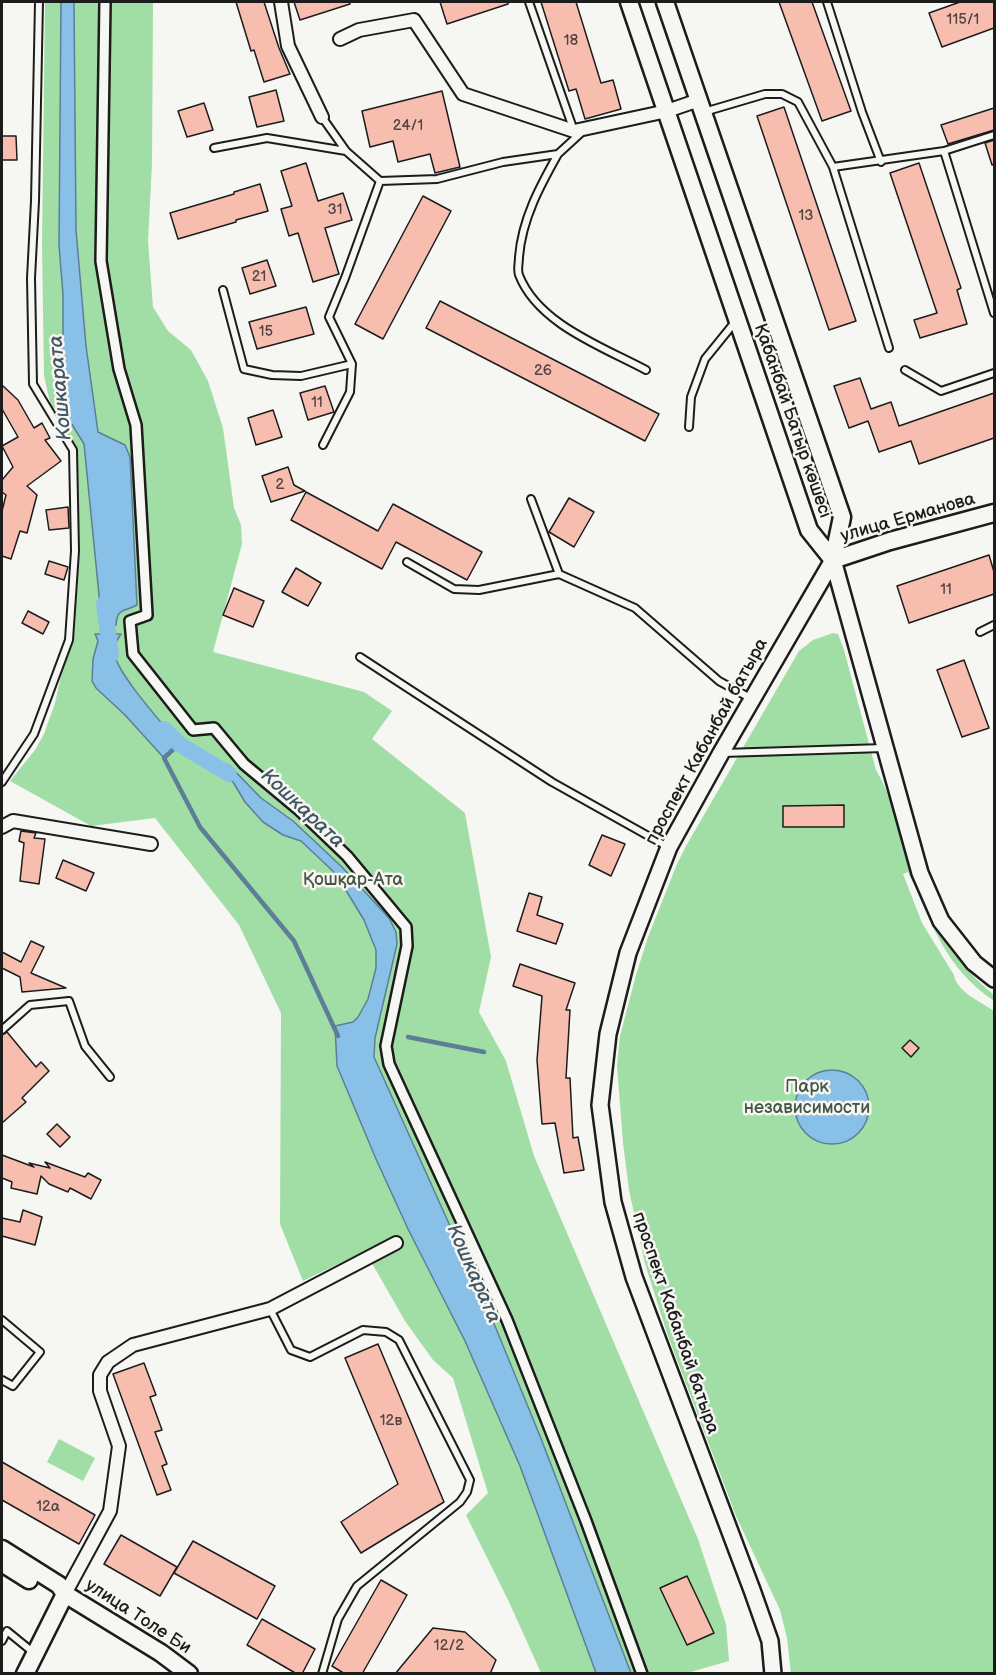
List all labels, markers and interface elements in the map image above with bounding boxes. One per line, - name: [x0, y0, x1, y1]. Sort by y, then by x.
- house number: 115/1: [947, 11, 979, 29]
- house number: 18: [564, 32, 578, 50]
- house number: 24/1: [393, 117, 423, 135]
- house number: 31: [327, 201, 343, 219]
- house number: 13: [798, 207, 814, 225]
- house number: 21: [252, 268, 266, 286]
- street label: Қабанбай Батыр көшесі: [749, 321, 835, 521]
- house number: 15: [259, 323, 273, 341]
- water label: Кошкарата: [44, 334, 78, 442]
- house number: 26: [534, 362, 552, 380]
- house number: 11: [311, 394, 323, 412]
- house number: 2: [276, 476, 284, 494]
- street label: улица Ерманова: [838, 489, 978, 547]
- house number: 11: [940, 581, 952, 599]
- street label: проспект Кабанбай батыра: [641, 635, 773, 849]
- water label: Кошкарата: [255, 764, 349, 854]
- park label: Қошқар-Ата: [303, 869, 403, 891]
- park label: Парк независимости: [744, 1076, 870, 1118]
- street label: проспект Кабанбай батыра: [627, 1209, 723, 1437]
- water label: Кошкарата: [441, 1221, 505, 1327]
- house number: 12в: [380, 1412, 402, 1430]
- house number: 12а: [36, 1498, 60, 1516]
- street label: улица Толе Би: [81, 1575, 195, 1659]
- house number: 12/2: [434, 1637, 464, 1655]

